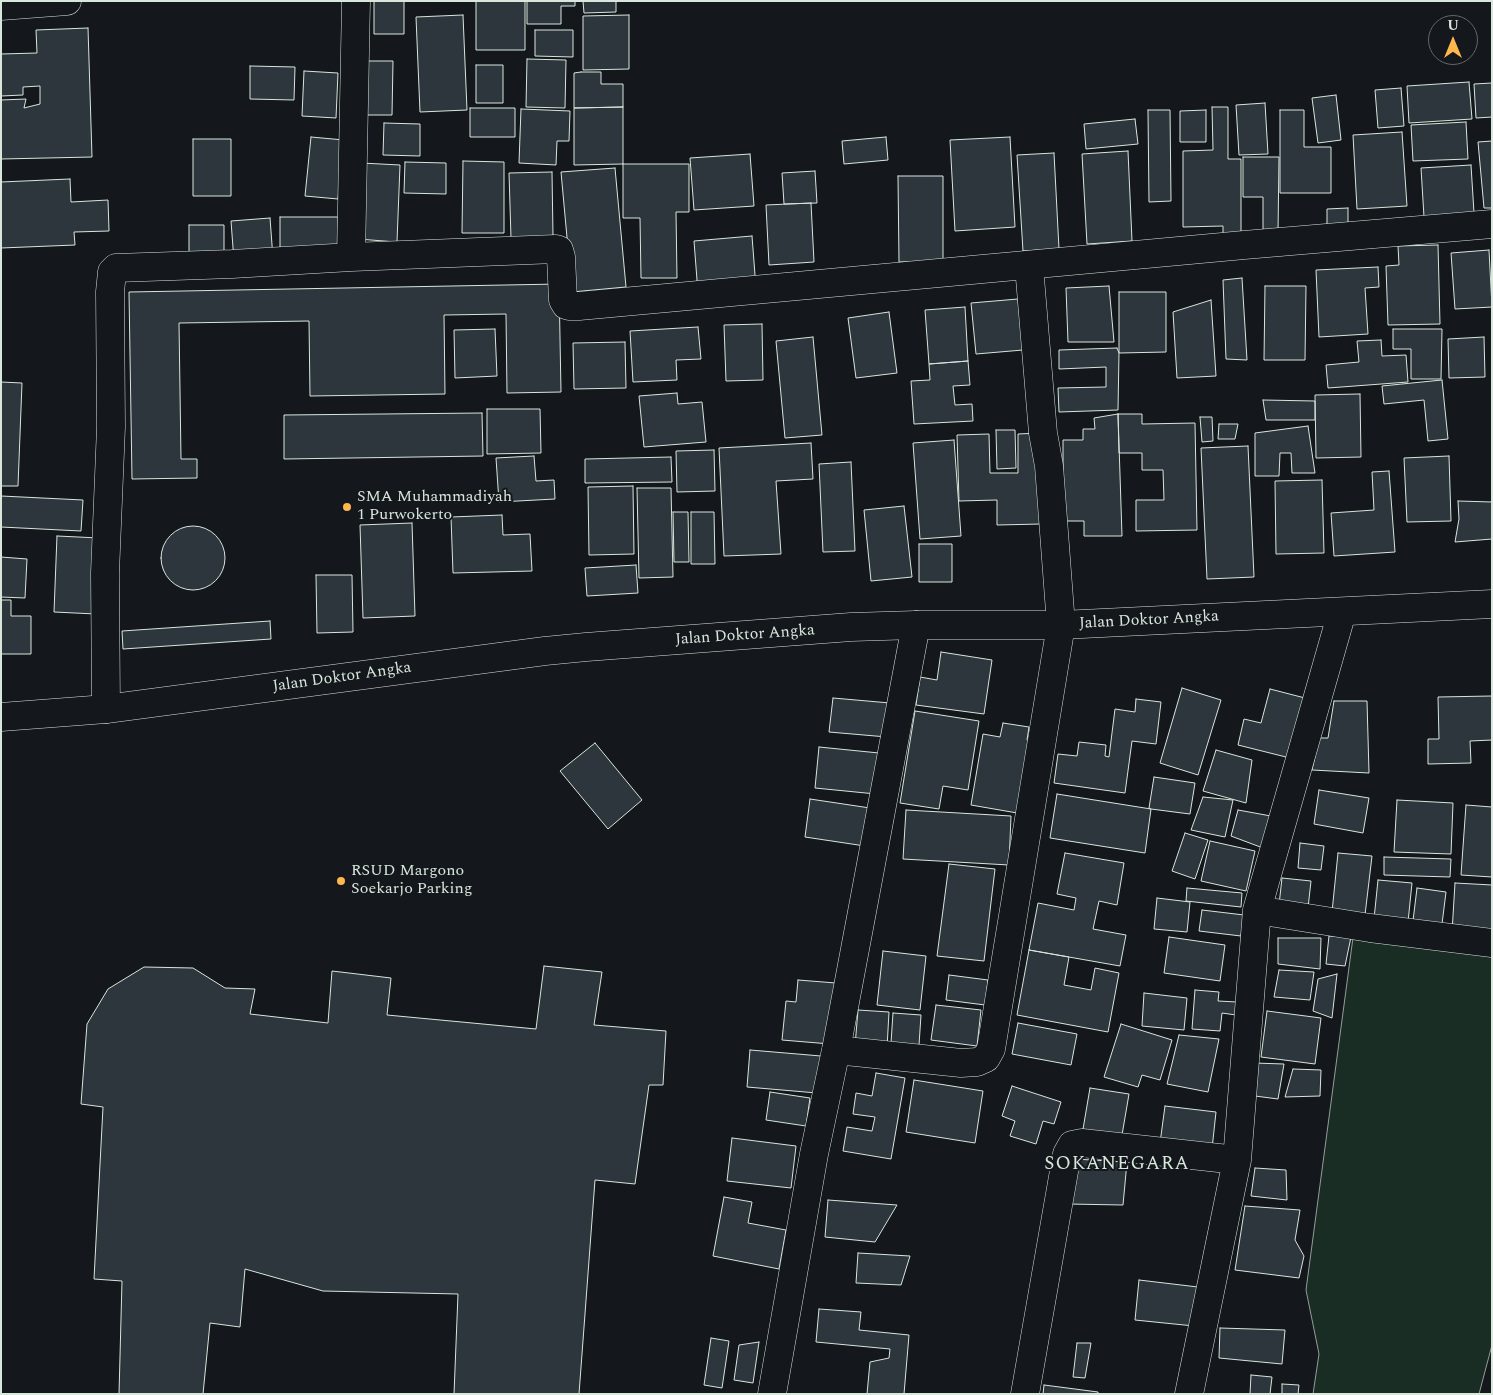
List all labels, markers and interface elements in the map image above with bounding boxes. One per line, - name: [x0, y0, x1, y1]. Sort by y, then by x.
- north arrow: [1428, 15, 1478, 65]
- text: U: [1447, 15, 1459, 36]
- place label: SMA Muhammadiyah 1 Purwokerto: [357, 488, 512, 526]
- marker: SMA Muhammadiyah 1 Purwokerto: [341, 501, 353, 513]
- street label: Jalan Doktor Angka: [1079, 608, 1219, 634]
- street label: Jalan Doktor Angka: [675, 622, 815, 650]
- street label: Jalan Doktor Angka: [271, 659, 413, 697]
- place label: RSUD Margono Soekarjo Parking: [351, 862, 472, 900]
- marker: RSUD Margono Soekarjo Parking: [335, 875, 347, 887]
- district label: SOKANEGARA: [1043, 1154, 1191, 1176]

